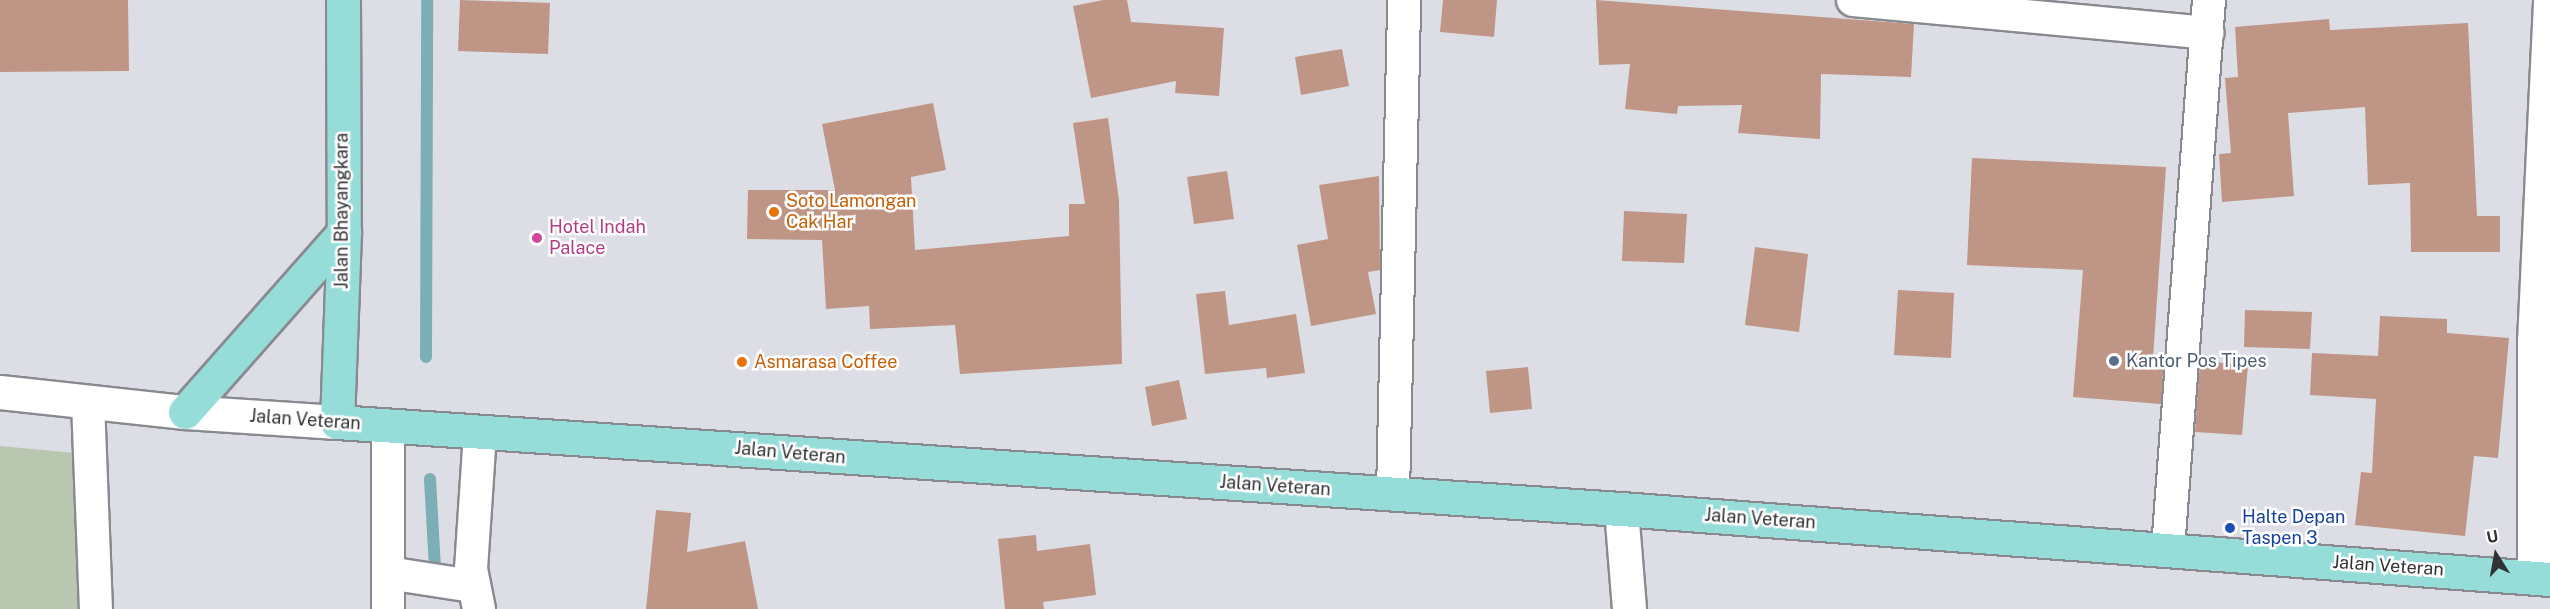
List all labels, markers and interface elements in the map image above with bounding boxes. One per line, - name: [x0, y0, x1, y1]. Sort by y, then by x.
- street label: Jalan Bhayangkara: [331, 133, 353, 289]
- place label: Soto Lamongan Cak Har: [786, 191, 917, 234]
- marker: Soto Lamongan Cak Har: [767, 205, 781, 219]
- place label: Hotel Indah Palace: [549, 217, 646, 260]
- marker: Hotel Indah Palace: [530, 231, 544, 245]
- place label: Kantor Pos Tipes: [2126, 350, 2267, 372]
- place label: Asmarasa Coffee: [754, 351, 897, 373]
- marker: Kantor Pos Tipes: [2107, 354, 2121, 368]
- marker: Asmarasa Coffee: [735, 355, 749, 369]
- street label: Jalan Veteran: [248, 405, 362, 435]
- street label: Jalan Veteran: [733, 437, 847, 469]
- street label: Jalan Veteran: [1218, 471, 1332, 501]
- street label: Jalan Veteran: [1703, 504, 1817, 534]
- place label: Halte Depan Taspen 3: [2242, 507, 2345, 550]
- marker: Halte Depan Taspen 3: [2223, 521, 2237, 535]
- north arrow: [2466, 525, 2526, 585]
- text: U: [2485, 526, 2500, 547]
- street label: Jalan Veteran: [2331, 551, 2445, 581]

